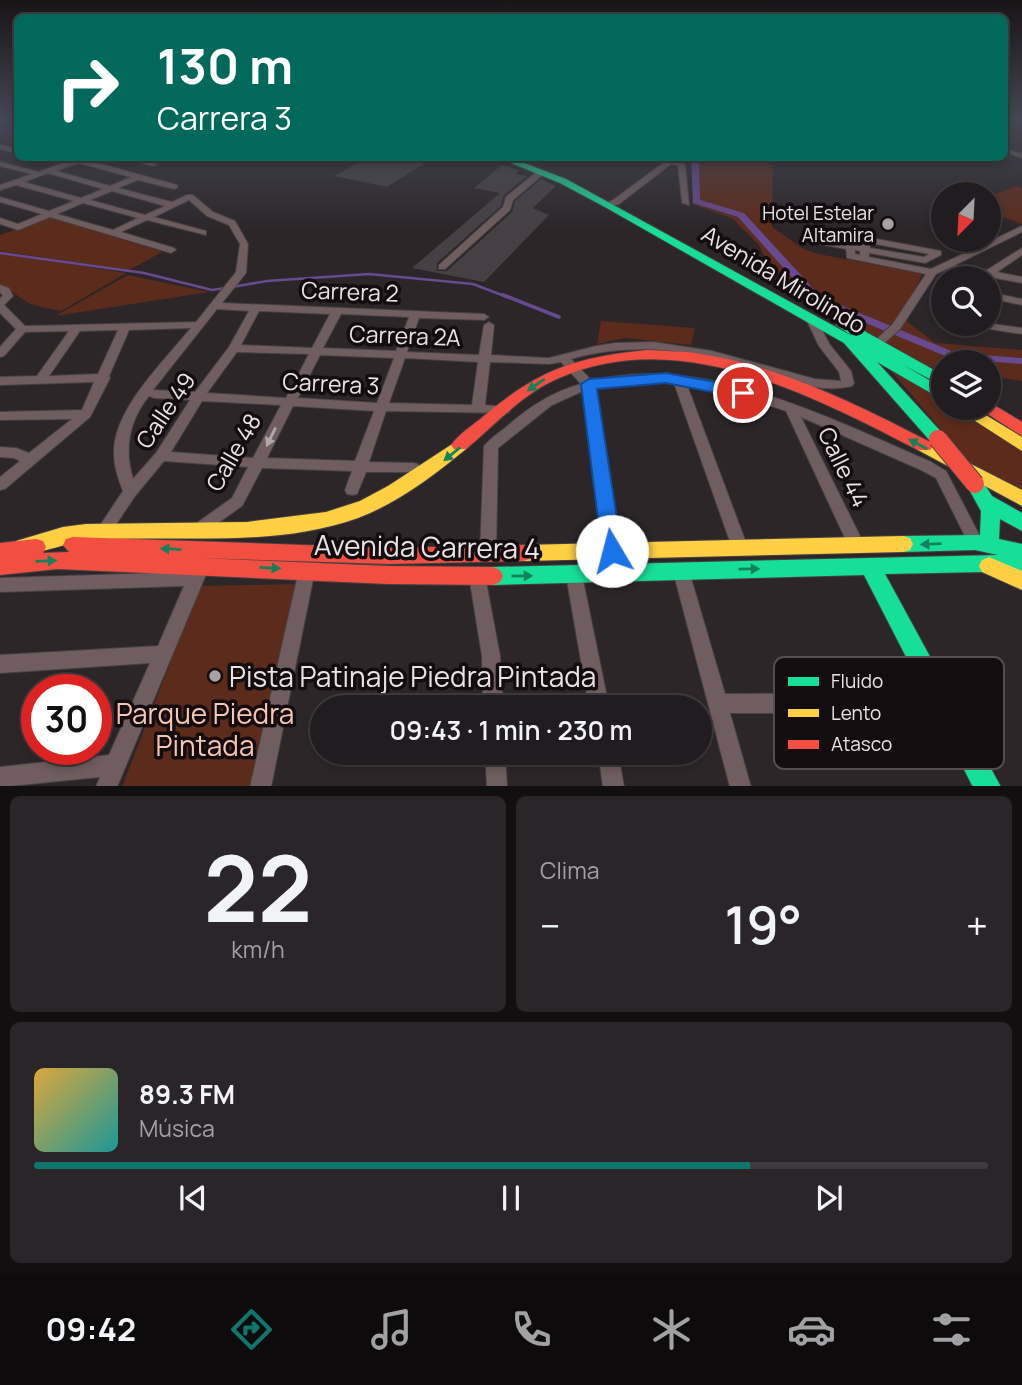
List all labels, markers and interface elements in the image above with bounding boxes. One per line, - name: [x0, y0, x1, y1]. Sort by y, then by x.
- text: 130 m: [157, 32, 293, 99]
- icon: right: [42, 42, 133, 133]
- text: Carrera 3: [157, 96, 292, 140]
- north arrow: [931, 182, 1001, 252]
- map controls: [931, 182, 1001, 420]
- place label: Hotel Estelar Altamira: [762, 200, 874, 248]
- marker: Hotel Estelar Altamira: [880, 216, 896, 232]
- street label: Avenida Mirolindo: [696, 217, 872, 341]
- button: search: [931, 266, 1001, 336]
- street label: Carrera 2: [301, 273, 399, 309]
- street label: Carrera 2A: [349, 317, 462, 353]
- button: layers: [931, 350, 1001, 420]
- pin: [713, 363, 773, 423]
- street label: Carrera 3: [282, 364, 380, 402]
- street label: Calle 49: [128, 366, 202, 454]
- icon: arrive: [724, 374, 762, 412]
- one-way arrow: [527, 378, 545, 392]
- street label: Calle 48: [198, 407, 268, 497]
- street label: Calle 44: [811, 422, 877, 512]
- one-way arrow: [266, 427, 277, 447]
- one-way arrow: [908, 439, 928, 450]
- one-way arrow: [444, 446, 462, 461]
- position arrow: [575, 514, 649, 588]
- street label: Avenida Carrera 4: [314, 525, 540, 567]
- one-way arrow: [919, 538, 941, 549]
- one-way arrow: [160, 543, 182, 554]
- one-way arrow: [36, 555, 58, 566]
- one-way arrow: [259, 563, 281, 574]
- one-way arrow: [738, 564, 760, 575]
- one-way arrow: [511, 570, 533, 581]
- place label: Pista Patinaje Piedra Pintada: [229, 657, 596, 695]
- legend: [774, 657, 1004, 769]
- marker: Pista Patinaje Piedra Pintada: [207, 668, 223, 684]
- text: Fluido: [831, 668, 883, 694]
- speed limit sign: 30: [21, 674, 112, 765]
- park label: Parque Piedra Pintada: [116, 694, 294, 764]
- text: Lento: [831, 700, 881, 726]
- text: 09:43 · 1 min · 230 m: [390, 712, 632, 748]
- text: Atasco: [831, 731, 892, 757]
- text: 22: [204, 825, 312, 949]
- text: Clima: [540, 854, 599, 886]
- text: 19°: [724, 889, 802, 960]
- text: −: [540, 899, 561, 951]
- text: +: [966, 899, 988, 951]
- text: km/h: [231, 933, 285, 965]
- text: 89.3 FM: [139, 1076, 235, 1112]
- text: Música: [139, 1112, 215, 1144]
- icon: previous: [174, 1179, 212, 1217]
- icon: pause: [492, 1179, 530, 1217]
- icon: next: [810, 1179, 848, 1217]
- icon: directions: [227, 1305, 276, 1354]
- icon: music: [367, 1305, 416, 1354]
- icon: phone: [507, 1305, 556, 1354]
- icon: climate: [647, 1305, 696, 1354]
- icon: car: [787, 1305, 836, 1354]
- icon: filters: [927, 1305, 976, 1354]
- text: 09:42: [46, 1307, 136, 1351]

